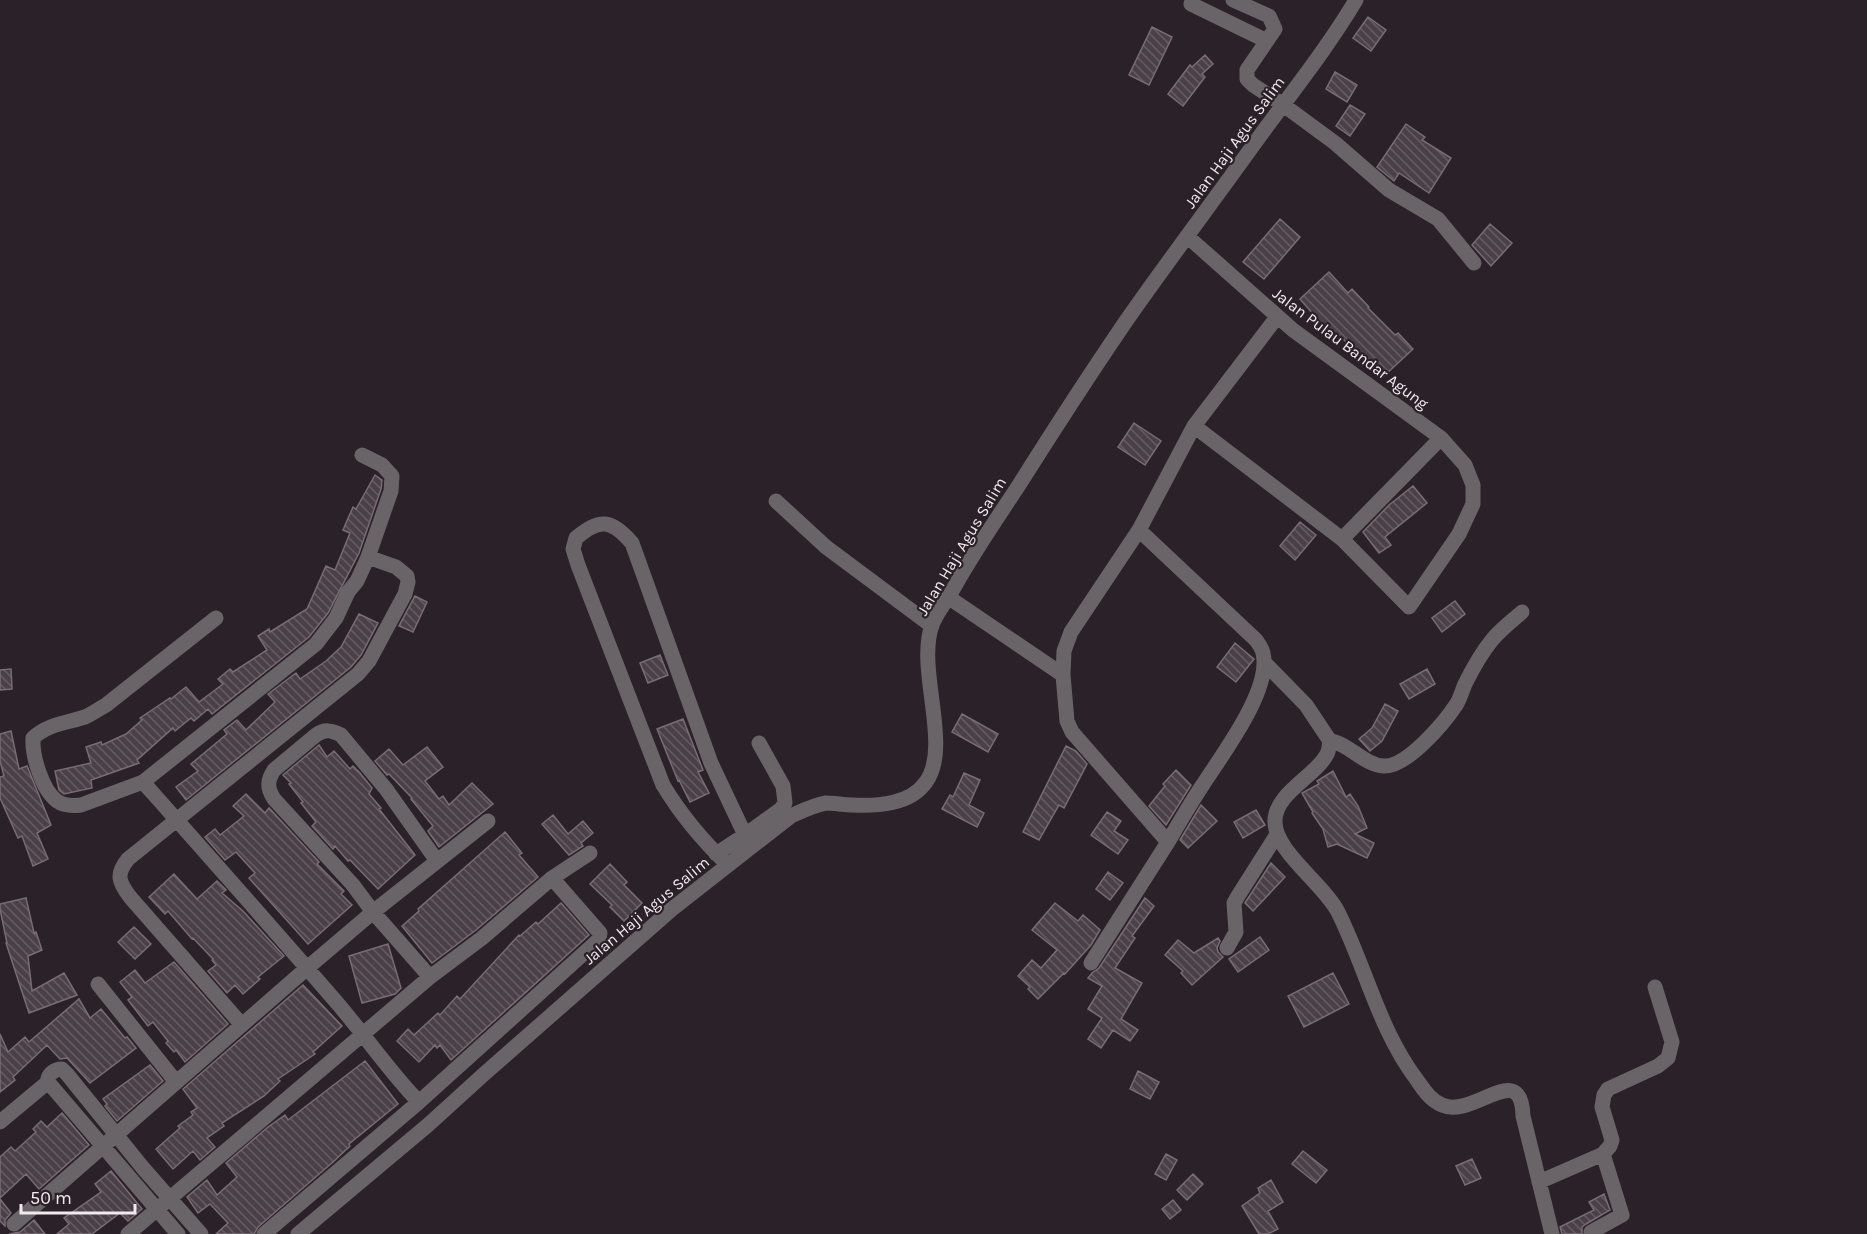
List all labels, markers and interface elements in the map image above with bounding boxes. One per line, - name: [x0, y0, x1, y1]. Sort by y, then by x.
- street label: Jalan Haji Agus Salim: [1180, 73, 1289, 212]
- street label: Jalan Pulau Bandar Agung: [1269, 284, 1432, 413]
- street label: Jalan Haji Agus Salim: [913, 474, 1010, 619]
- street label: Jalan Haji Agus Salim: [580, 852, 713, 968]
- scale bar: [21, 1177, 135, 1215]
- text: 50 m: [30, 1187, 72, 1209]

